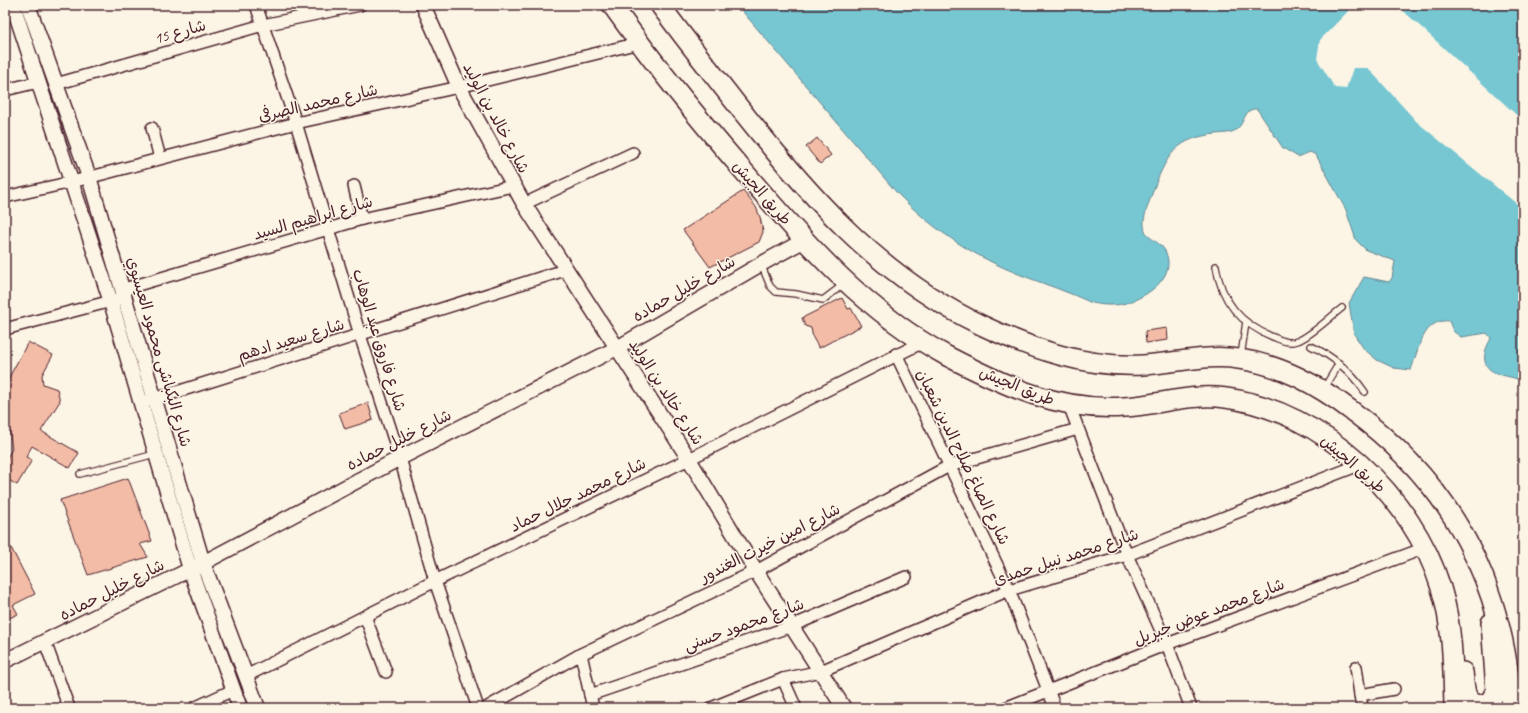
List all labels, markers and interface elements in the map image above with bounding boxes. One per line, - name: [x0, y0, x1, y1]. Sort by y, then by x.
- street label: شارع 15: [152, 15, 208, 50]
- street label: شارع خالد بن الوليد: [458, 59, 534, 177]
- street label: شارع محمد الصرفى: [256, 80, 380, 127]
- street label: طريق الجيش: [728, 156, 796, 230]
- street label: شارع ابراهيم السيد: [251, 191, 376, 247]
- street label: شارع خليل حماده: [629, 251, 739, 327]
- street label: شارع البكباشى محمود العيسوي: [121, 255, 196, 450]
- street label: شارع فاروق عبد الوهاب: [347, 266, 410, 414]
- street label: شارع سعيد ادهم: [235, 314, 347, 368]
- street label: شارع خالد بن الوليد: [623, 335, 708, 449]
- street label: طريق الجيش: [976, 362, 1058, 410]
- street label: شارع الصاغ صلاح الدين شعبان: [911, 366, 1014, 548]
- street label: شارع خليل حماده: [343, 405, 455, 476]
- street label: طريق الجيش: [1316, 430, 1390, 498]
- street label: شارع محمد جلال حماد: [507, 453, 650, 538]
- street label: شارع امين خيرت الغندور: [695, 499, 844, 589]
- street label: شارع محمد نبيل حمدى: [991, 524, 1141, 591]
- street label: شارع خليل حماده: [56, 555, 168, 626]
- street label: شارع محمد عوض جبريل: [1131, 574, 1288, 651]
- street label: شارع محمود حسنى: [681, 594, 807, 657]

